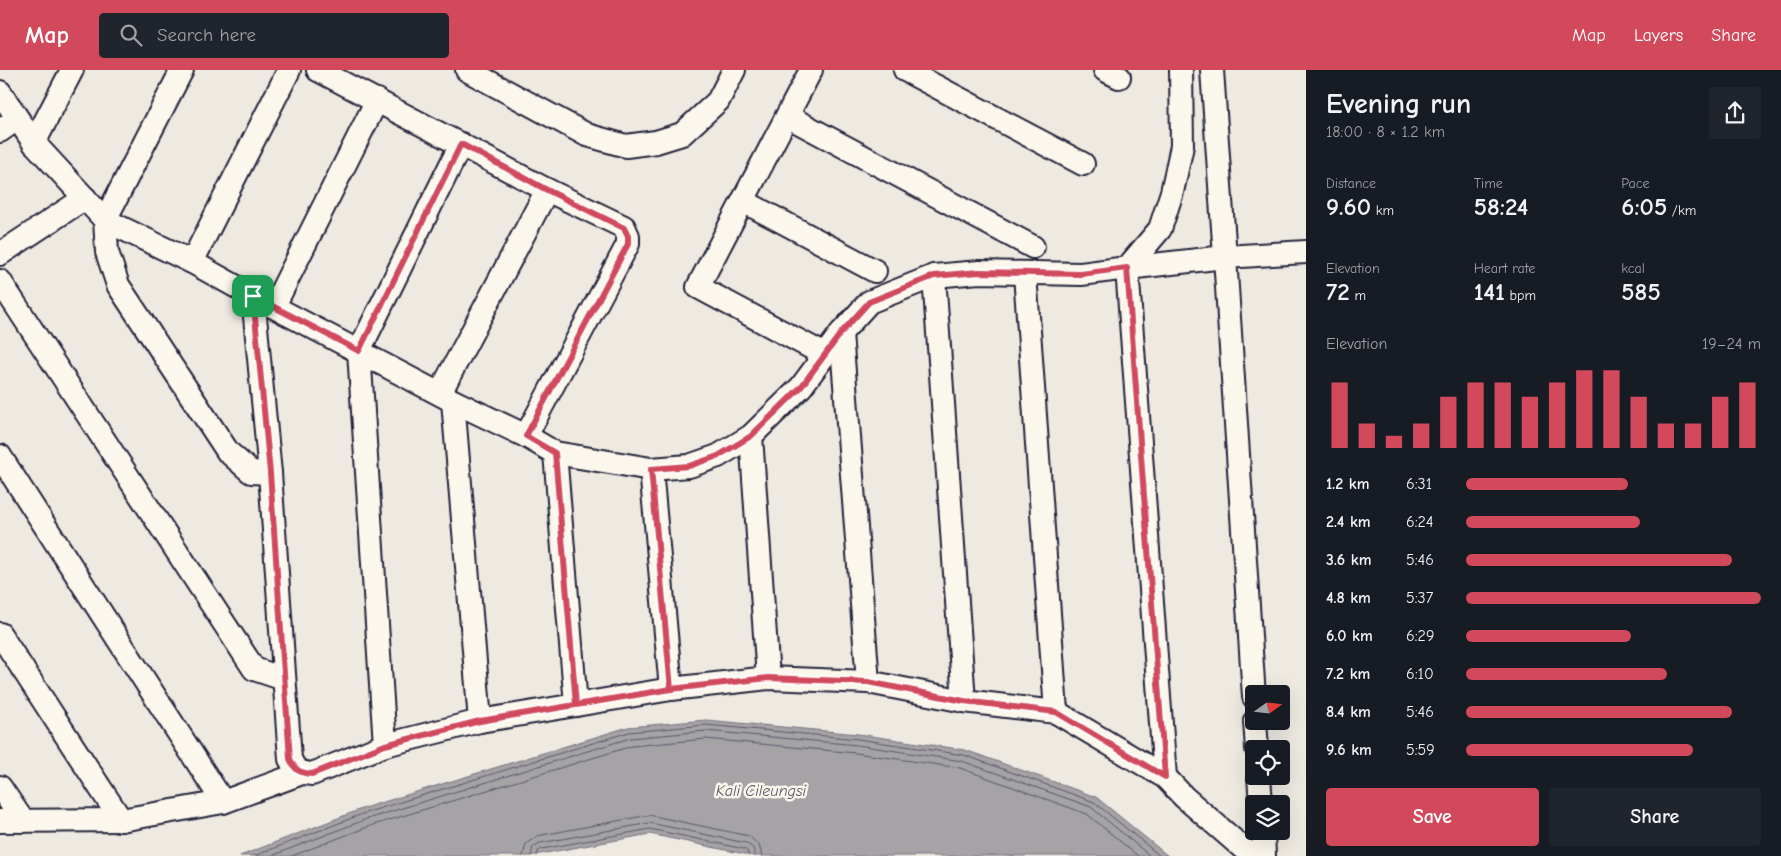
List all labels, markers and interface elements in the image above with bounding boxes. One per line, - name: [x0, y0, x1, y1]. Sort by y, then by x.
- search box: [99, 13, 449, 58]
- text: Map: [25, 21, 69, 49]
- icon: search: [117, 21, 145, 49]
- text: Search here: [157, 24, 256, 46]
- text: Map: [1572, 25, 1606, 46]
- text: Layers: [1634, 25, 1683, 46]
- text: Share: [1711, 25, 1756, 46]
- button: share: [1709, 87, 1761, 139]
- text: Evening run: [1326, 88, 1471, 120]
- text: 18:00 · 8 × 1.2 km: [1326, 123, 1445, 141]
- text: Distance: [1326, 175, 1376, 192]
- text: Time: [1474, 175, 1503, 192]
- text: Pace: [1621, 175, 1650, 192]
- text: 9.60: [1326, 192, 1371, 221]
- text: 58:24: [1474, 192, 1528, 221]
- text: 6:05: [1621, 192, 1667, 221]
- text: km: [1371, 202, 1394, 219]
- text: /km: [1667, 202, 1696, 219]
- text: Elevation: [1326, 260, 1380, 277]
- text: Heart rate: [1474, 260, 1535, 277]
- text: kcal: [1621, 260, 1645, 277]
- pin: [232, 275, 274, 317]
- text: 72: [1326, 277, 1350, 306]
- text: 141: [1474, 277, 1505, 306]
- text: 585: [1621, 277, 1661, 306]
- icon: arrive: [239, 282, 267, 310]
- text: m: [1350, 287, 1366, 304]
- text: bpm: [1505, 287, 1536, 304]
- text: Elevation: [1326, 335, 1387, 353]
- text: 19–24 m: [1702, 335, 1761, 353]
- text: 1.2 km: [1326, 475, 1369, 493]
- text: 6:31: [1406, 475, 1432, 493]
- text: 2.4 km: [1326, 513, 1371, 531]
- text: 6:24: [1406, 513, 1434, 531]
- text: 3.6 km: [1326, 551, 1371, 569]
- text: 5:46: [1406, 551, 1434, 569]
- text: 4.8 km: [1326, 589, 1371, 607]
- text: 5:37: [1406, 589, 1433, 607]
- text: 6.0 km: [1326, 627, 1373, 645]
- text: 6:29: [1406, 627, 1434, 645]
- text: 7.2 km: [1326, 665, 1370, 683]
- text: 6:10: [1406, 665, 1434, 683]
- north arrow: [1245, 685, 1290, 730]
- map controls: [1245, 685, 1290, 840]
- text: 8.4 km: [1326, 703, 1371, 721]
- text: 5:46: [1406, 703, 1434, 721]
- button: locate: [1245, 740, 1290, 785]
- text: 9.6 km: [1326, 741, 1372, 759]
- text: 5:59: [1406, 741, 1435, 759]
- water label: Kali Cileungsi: [716, 782, 807, 800]
- button: Save: [1326, 788, 1539, 846]
- button: Share: [1549, 788, 1761, 846]
- button: layers: [1245, 795, 1290, 840]

